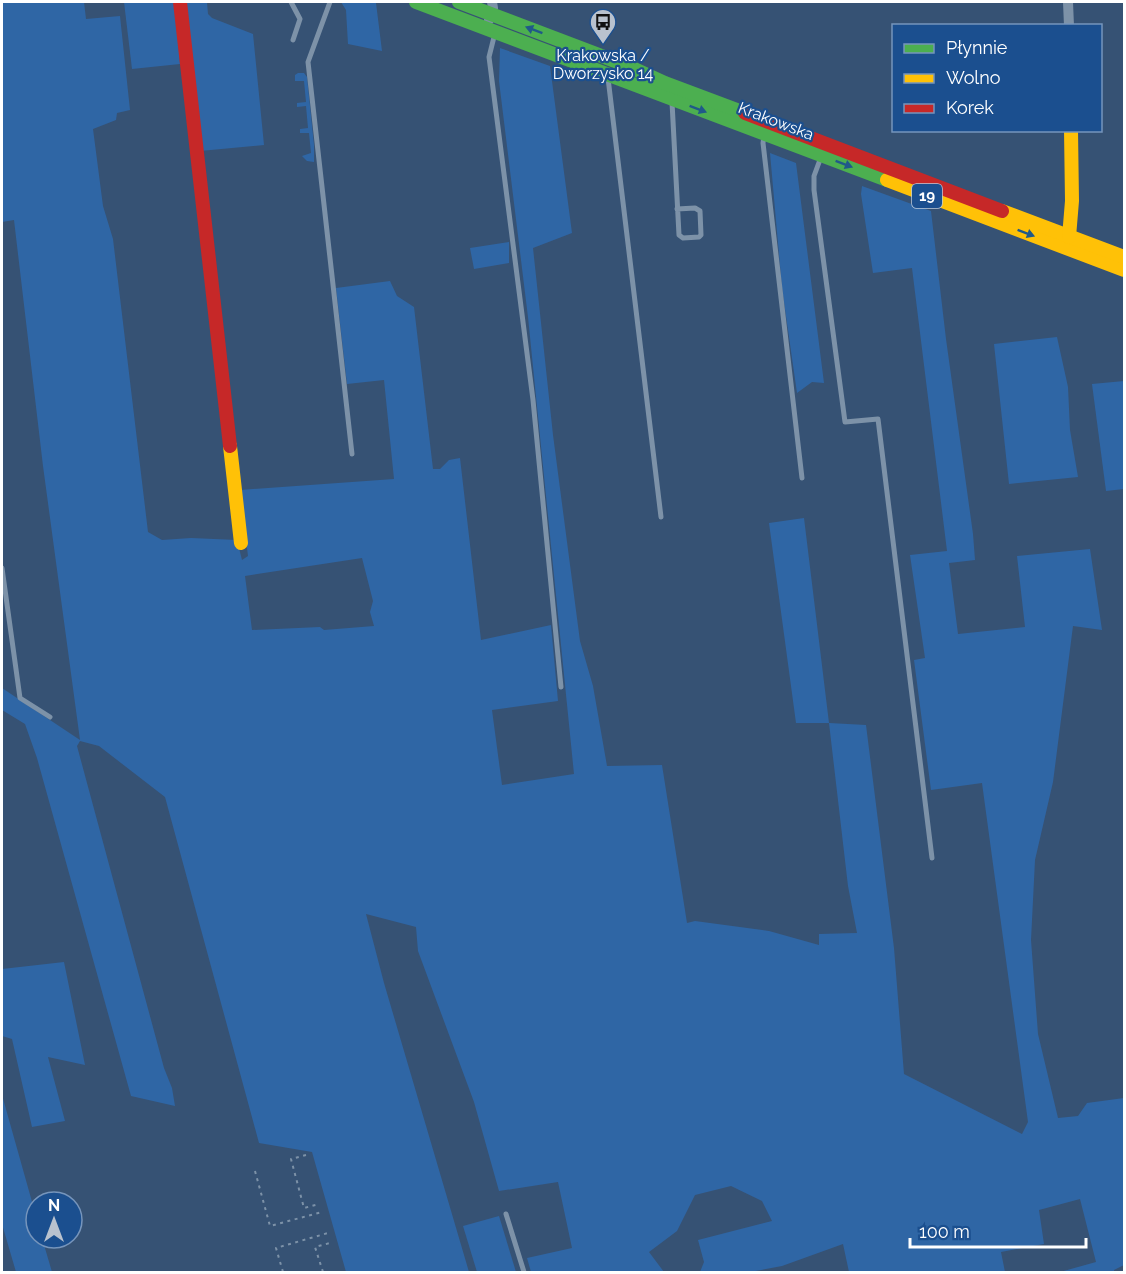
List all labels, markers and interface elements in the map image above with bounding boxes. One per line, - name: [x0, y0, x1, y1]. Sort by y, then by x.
- bus stop icon: Krakowska / Dworzysko 14: [588, 7, 618, 45]
- legend: [892, 24, 1102, 132]
- one-way arrow: [525, 25, 543, 35]
- text: Płynnie: [946, 37, 1008, 58]
- place label: Krakowska / Dworzysko 14: [553, 46, 654, 83]
- text: Wolno: [946, 67, 1001, 88]
- text: Korek: [946, 97, 994, 118]
- street label: Krakowska: [735, 98, 817, 144]
- one-way arrow: [689, 105, 707, 114]
- one-way arrow: [835, 159, 853, 169]
- road number: 19: [912, 184, 942, 208]
- one-way arrow: [1017, 229, 1035, 239]
- north arrow: [24, 1190, 84, 1250]
- text: N: [48, 1196, 60, 1215]
- scale bar: [910, 1211, 1086, 1249]
- text: 100 m: [919, 1221, 970, 1242]

